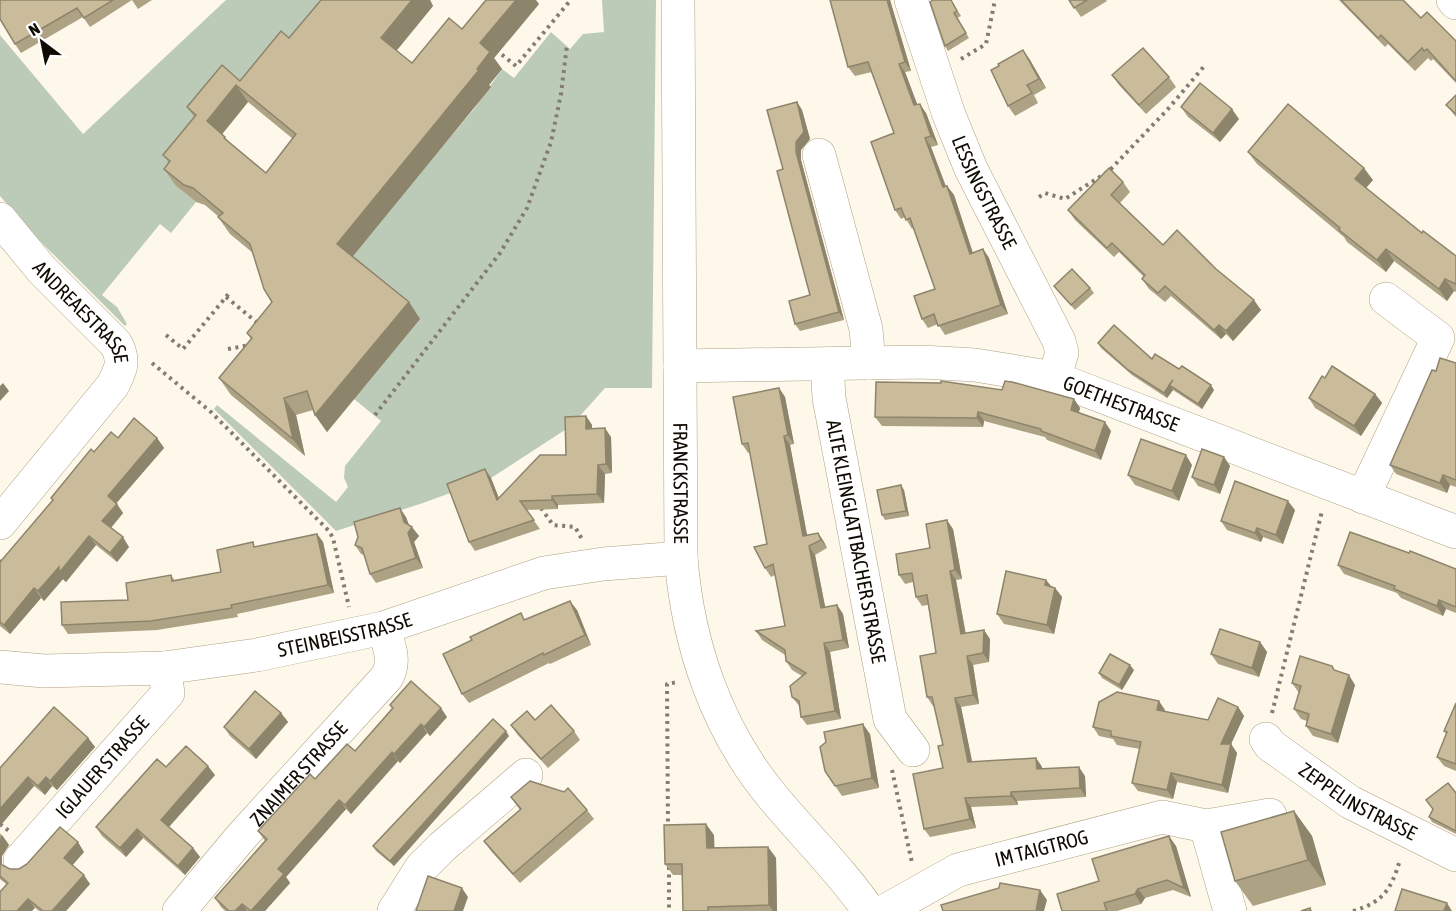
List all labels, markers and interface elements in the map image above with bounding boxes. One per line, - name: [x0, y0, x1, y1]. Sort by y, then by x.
- north arrow: [12, 12, 72, 72]
- text: N: [25, 19, 43, 39]
- street label: LESSINGSTRASSE: [948, 132, 1022, 253]
- street label: ANDREAESTRASSE: [28, 256, 133, 364]
- street label: GOETHESTRASSE: [1060, 371, 1183, 436]
- street label: ALTE KLEINGLATTBACHER STRASSE: [822, 418, 891, 665]
- street label: FRANCKSTRASSE: [669, 423, 693, 544]
- street label: STEINBEISSTRASSE: [276, 607, 415, 661]
- street label: IGLAUER STRASSE: [51, 711, 153, 823]
- street label: ZNAIMER STRASSE: [245, 716, 352, 830]
- street label: ZEPPELINSTRASSE: [1295, 758, 1421, 845]
- street label: IM TAIGTROG: [992, 825, 1091, 871]

